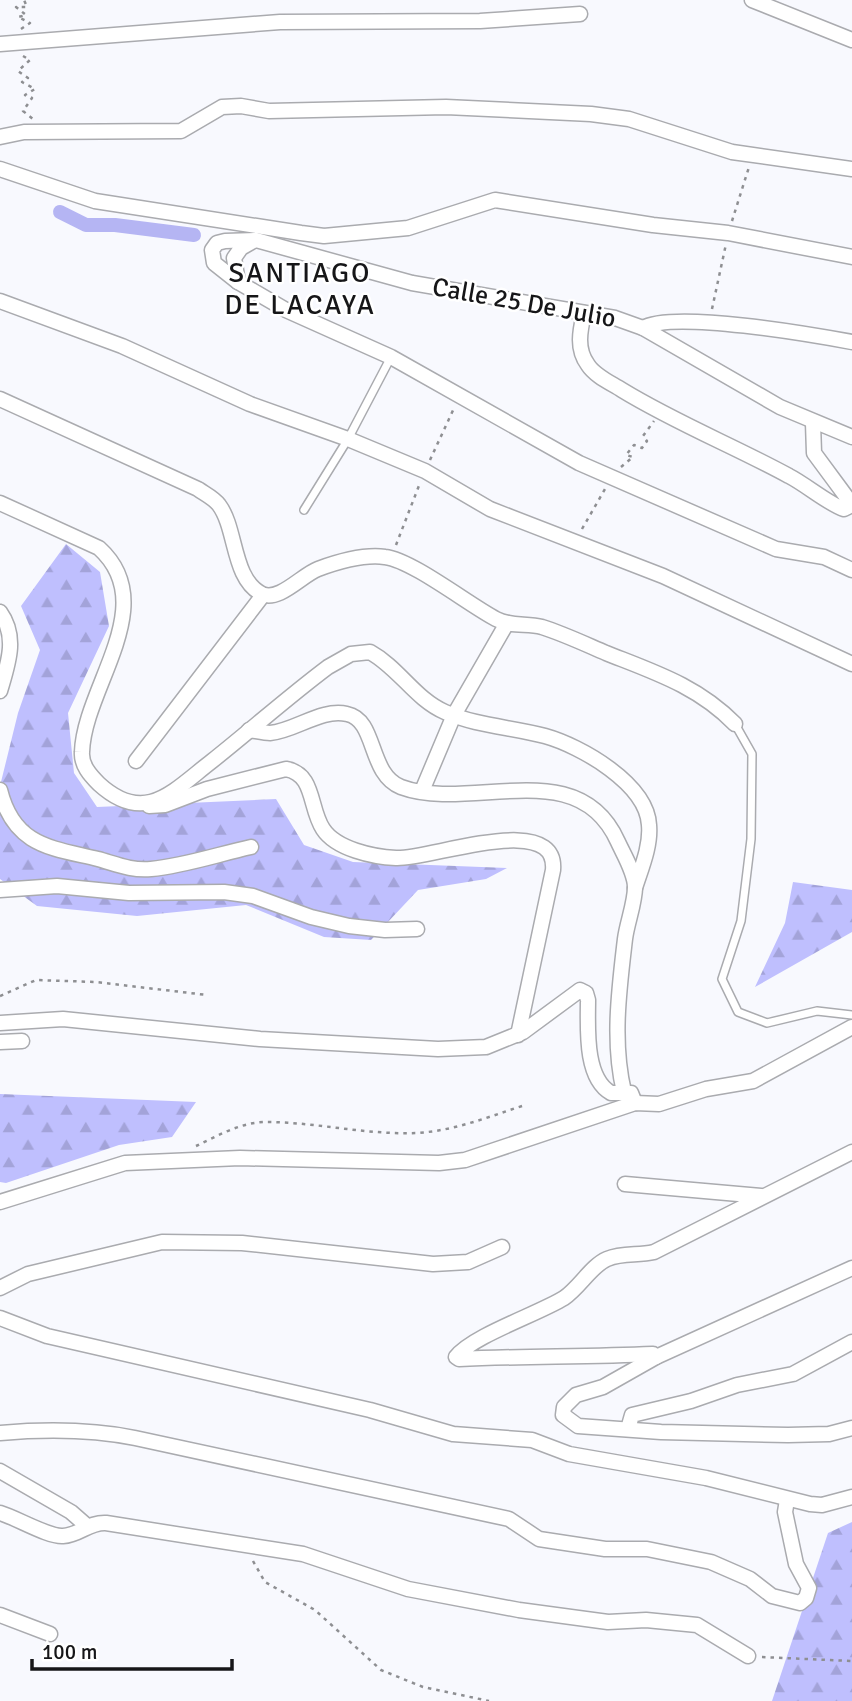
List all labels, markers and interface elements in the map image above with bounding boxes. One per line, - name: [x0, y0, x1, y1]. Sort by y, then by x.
- district label: SANTIAGO DE LACAYA: [224, 256, 376, 322]
- street label: Calle 25 De Julio: [430, 271, 618, 335]
- scale bar: [32, 1628, 231, 1672]
- text: 100 m: [42, 1639, 97, 1665]

